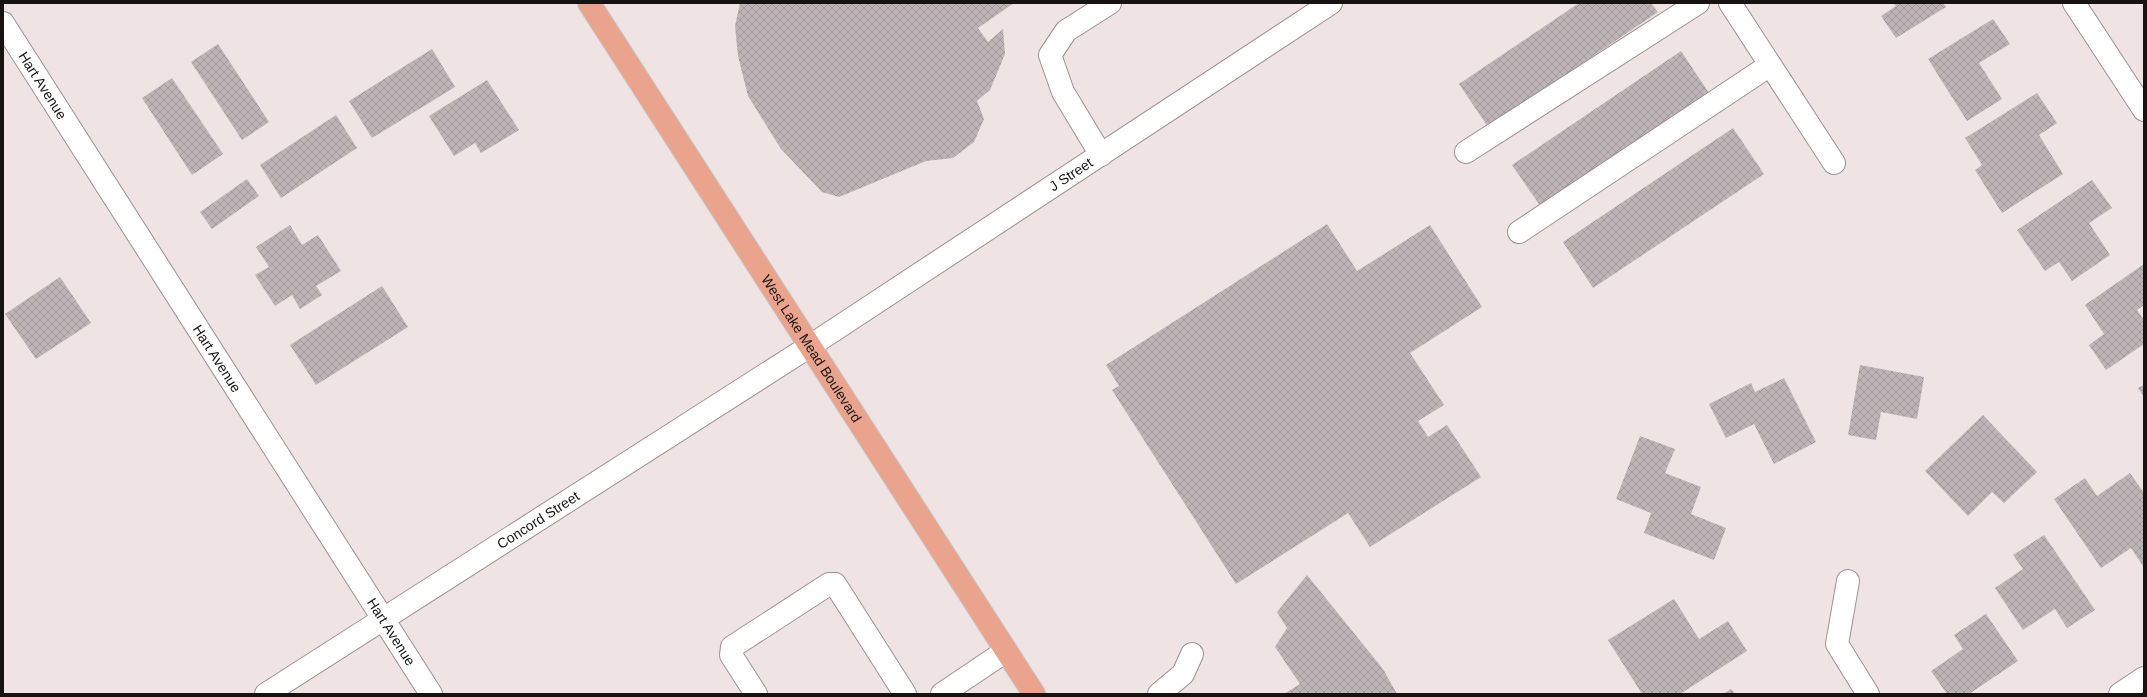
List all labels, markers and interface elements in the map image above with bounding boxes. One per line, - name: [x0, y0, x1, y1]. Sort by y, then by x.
- street label: Hart Avenue: [15, 49, 70, 122]
- street label: J Street: [1046, 154, 1095, 194]
- street label: West Lake Mead Boulevard: [758, 272, 865, 425]
- street label: Hart Avenue: [190, 322, 245, 395]
- street label: Concord Street: [494, 488, 582, 552]
- street label: Hart Avenue: [364, 595, 419, 669]

